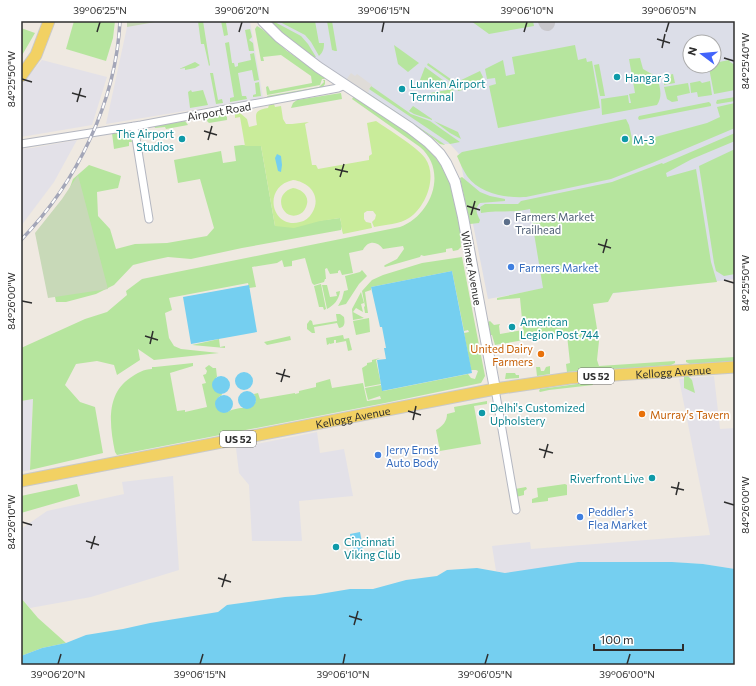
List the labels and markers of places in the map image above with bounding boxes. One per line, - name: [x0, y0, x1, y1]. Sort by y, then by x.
- place label: Hangar 3: [625, 71, 670, 84]
- marker: Hangar 3: [612, 72, 622, 82]
- place label: Lunken Airport Terminal: [410, 77, 486, 103]
- marker: Lunken Airport Terminal: [397, 84, 407, 94]
- place label: The Airport Studios: [116, 127, 174, 153]
- place label: M-3: [633, 133, 654, 146]
- marker: The Airport Studios: [177, 134, 187, 144]
- marker: M-3: [620, 134, 630, 144]
- place label: Farmers Market Trailhead: [515, 210, 595, 236]
- marker: Farmers Market Trailhead: [502, 217, 512, 227]
- place label: Farmers Market: [519, 261, 599, 274]
- marker: Farmers Market: [506, 262, 516, 272]
- place label: American Legion Post 744: [520, 315, 599, 341]
- marker: American Legion Post 744: [507, 322, 517, 332]
- place label: United Dairy Farmers: [470, 342, 533, 368]
- marker: United Dairy Farmers: [536, 349, 546, 359]
- place label: Delhi's Customized Upholstery: [490, 401, 585, 427]
- marker: Delhi's Customized Upholstery: [477, 408, 487, 418]
- place label: Murray's Tavern: [650, 408, 730, 421]
- marker: Murray's Tavern: [637, 409, 647, 419]
- place label: Jerry Ernst Auto Body: [386, 443, 439, 469]
- marker: Jerry Ernst Auto Body: [373, 450, 383, 460]
- place label: Riverfront Live: [570, 472, 644, 485]
- marker: Riverfront Live: [647, 473, 657, 483]
- place label: Peddler's Flea Market: [588, 505, 648, 531]
- marker: Peddler's Flea Market: [575, 512, 585, 522]
- place label: Cincinnati Viking Club: [344, 535, 401, 561]
- marker: Cincinnati Viking Club: [331, 542, 341, 552]

